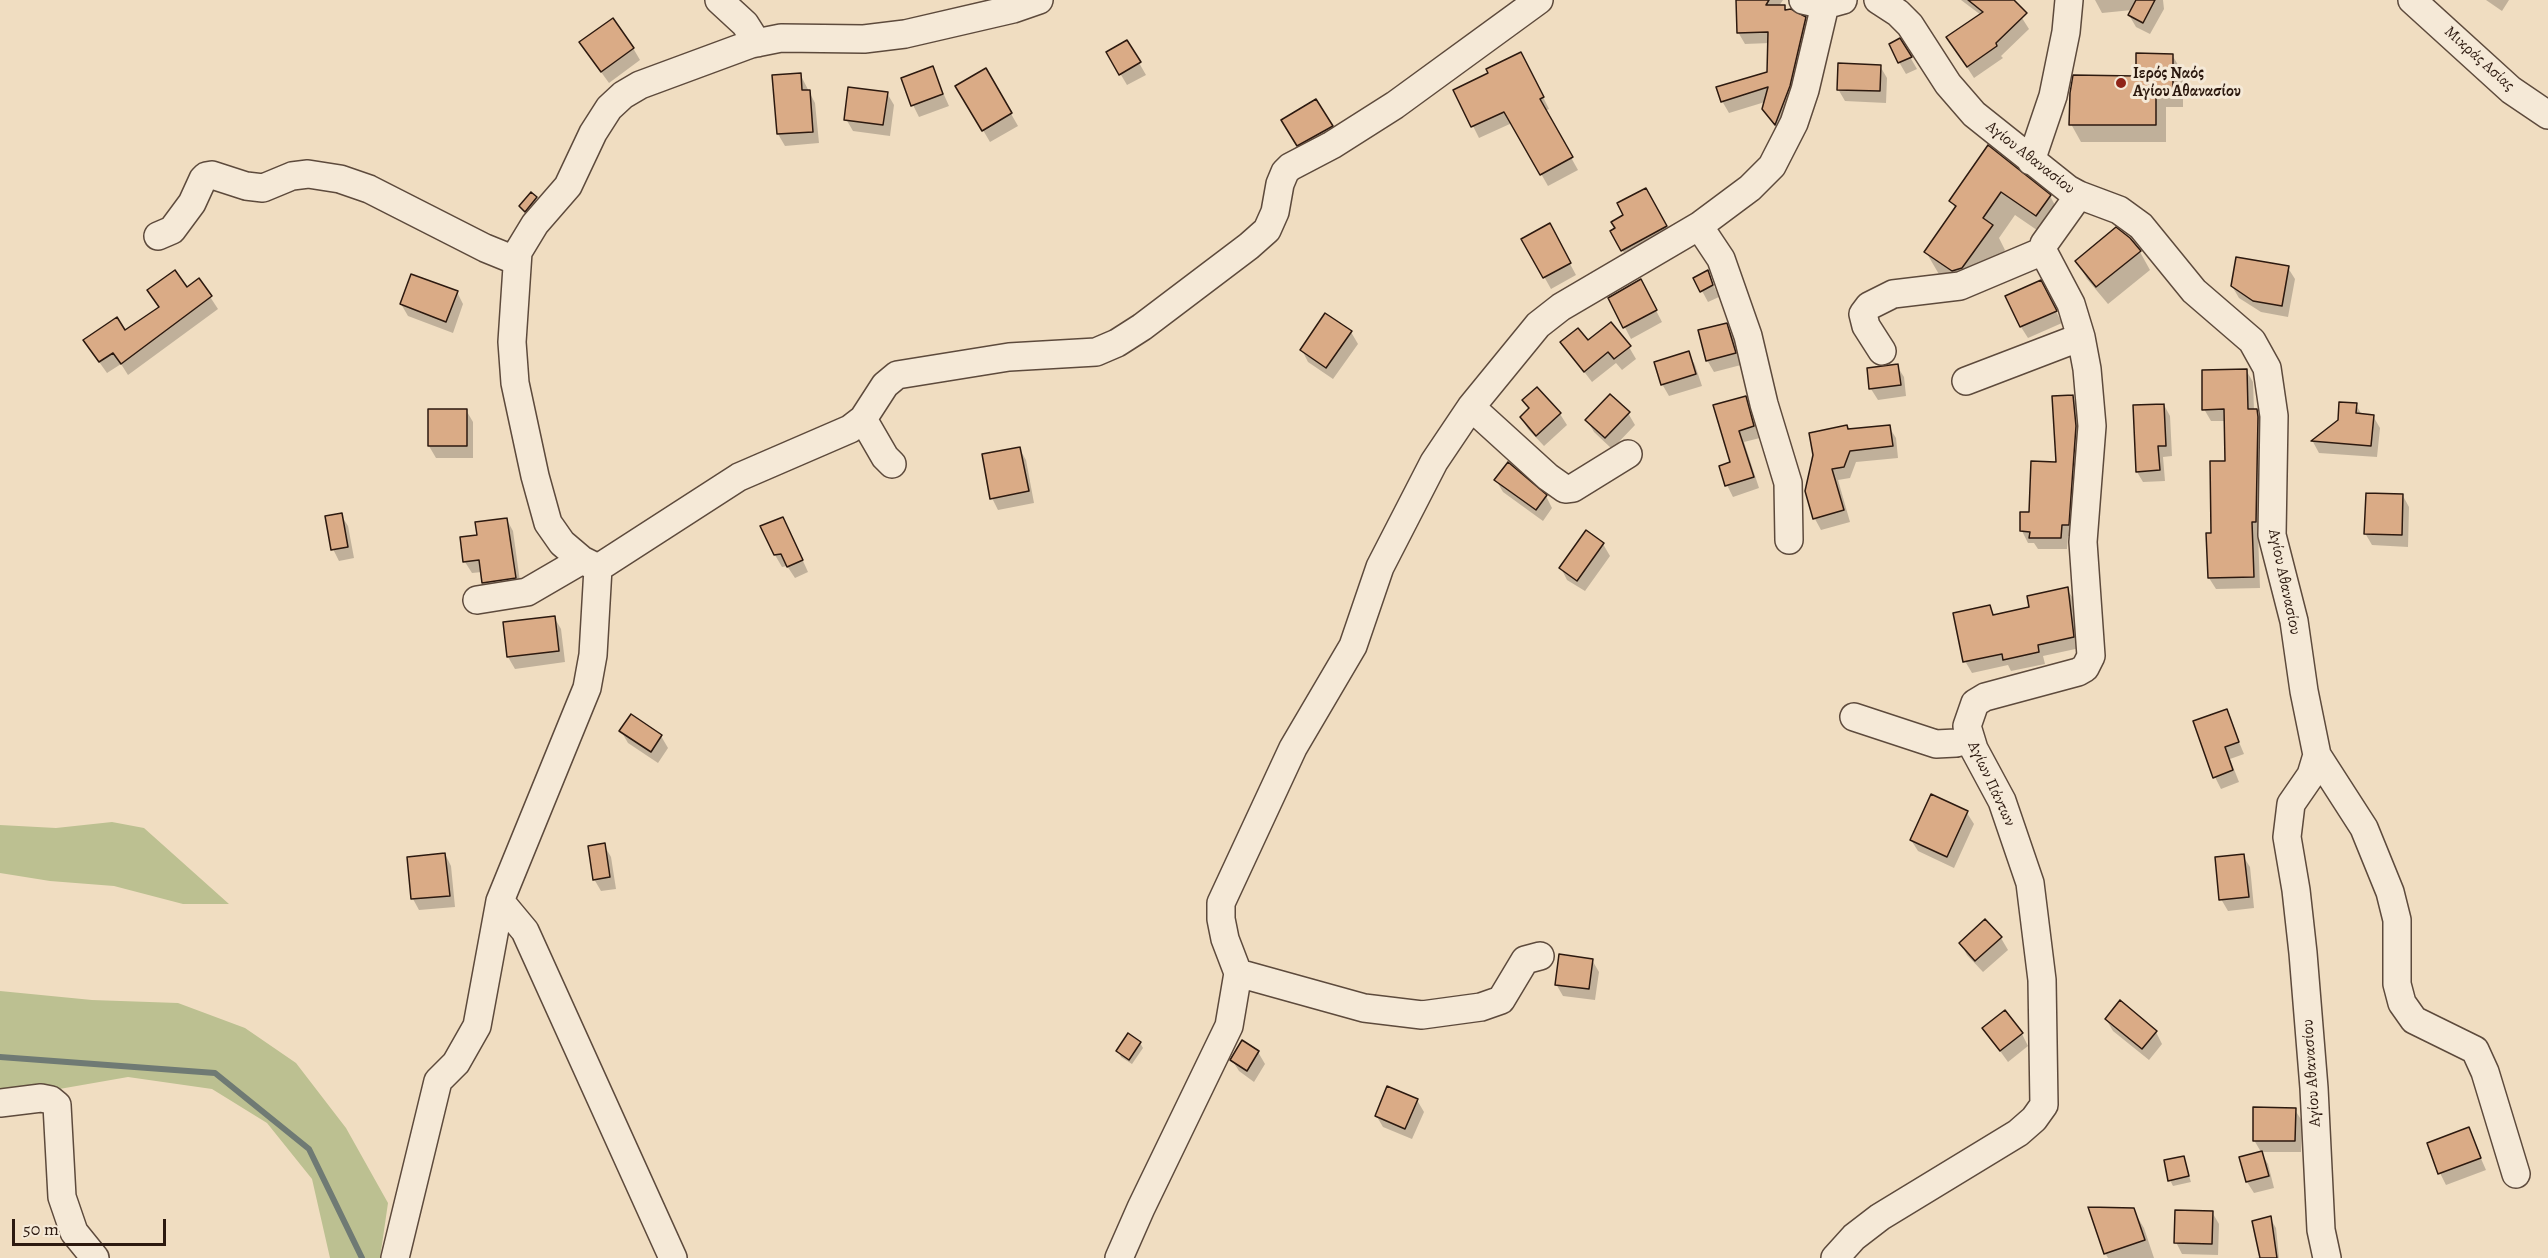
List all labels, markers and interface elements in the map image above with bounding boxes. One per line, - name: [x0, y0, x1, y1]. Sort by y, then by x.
- street label: Μικράς Ασίας: [2440, 22, 2518, 96]
- place label: Ιερός Ναός Αγίου Αθανασίου: [2133, 64, 2241, 102]
- marker: Ιερός Ναός Αγίου Αθανασίου: [2114, 76, 2128, 90]
- street label: Αγίου Αθανασίου: [1982, 117, 2078, 199]
- street label: Αγίου Αθανασίου: [2263, 527, 2305, 637]
- street label: Αγίων Πάντων: [1963, 739, 2019, 829]
- street label: Αγίου Αθανασίου: [2299, 1019, 2325, 1127]
- scale bar: [15, 1207, 170, 1245]
- text: 50 m: [23, 1217, 59, 1241]

